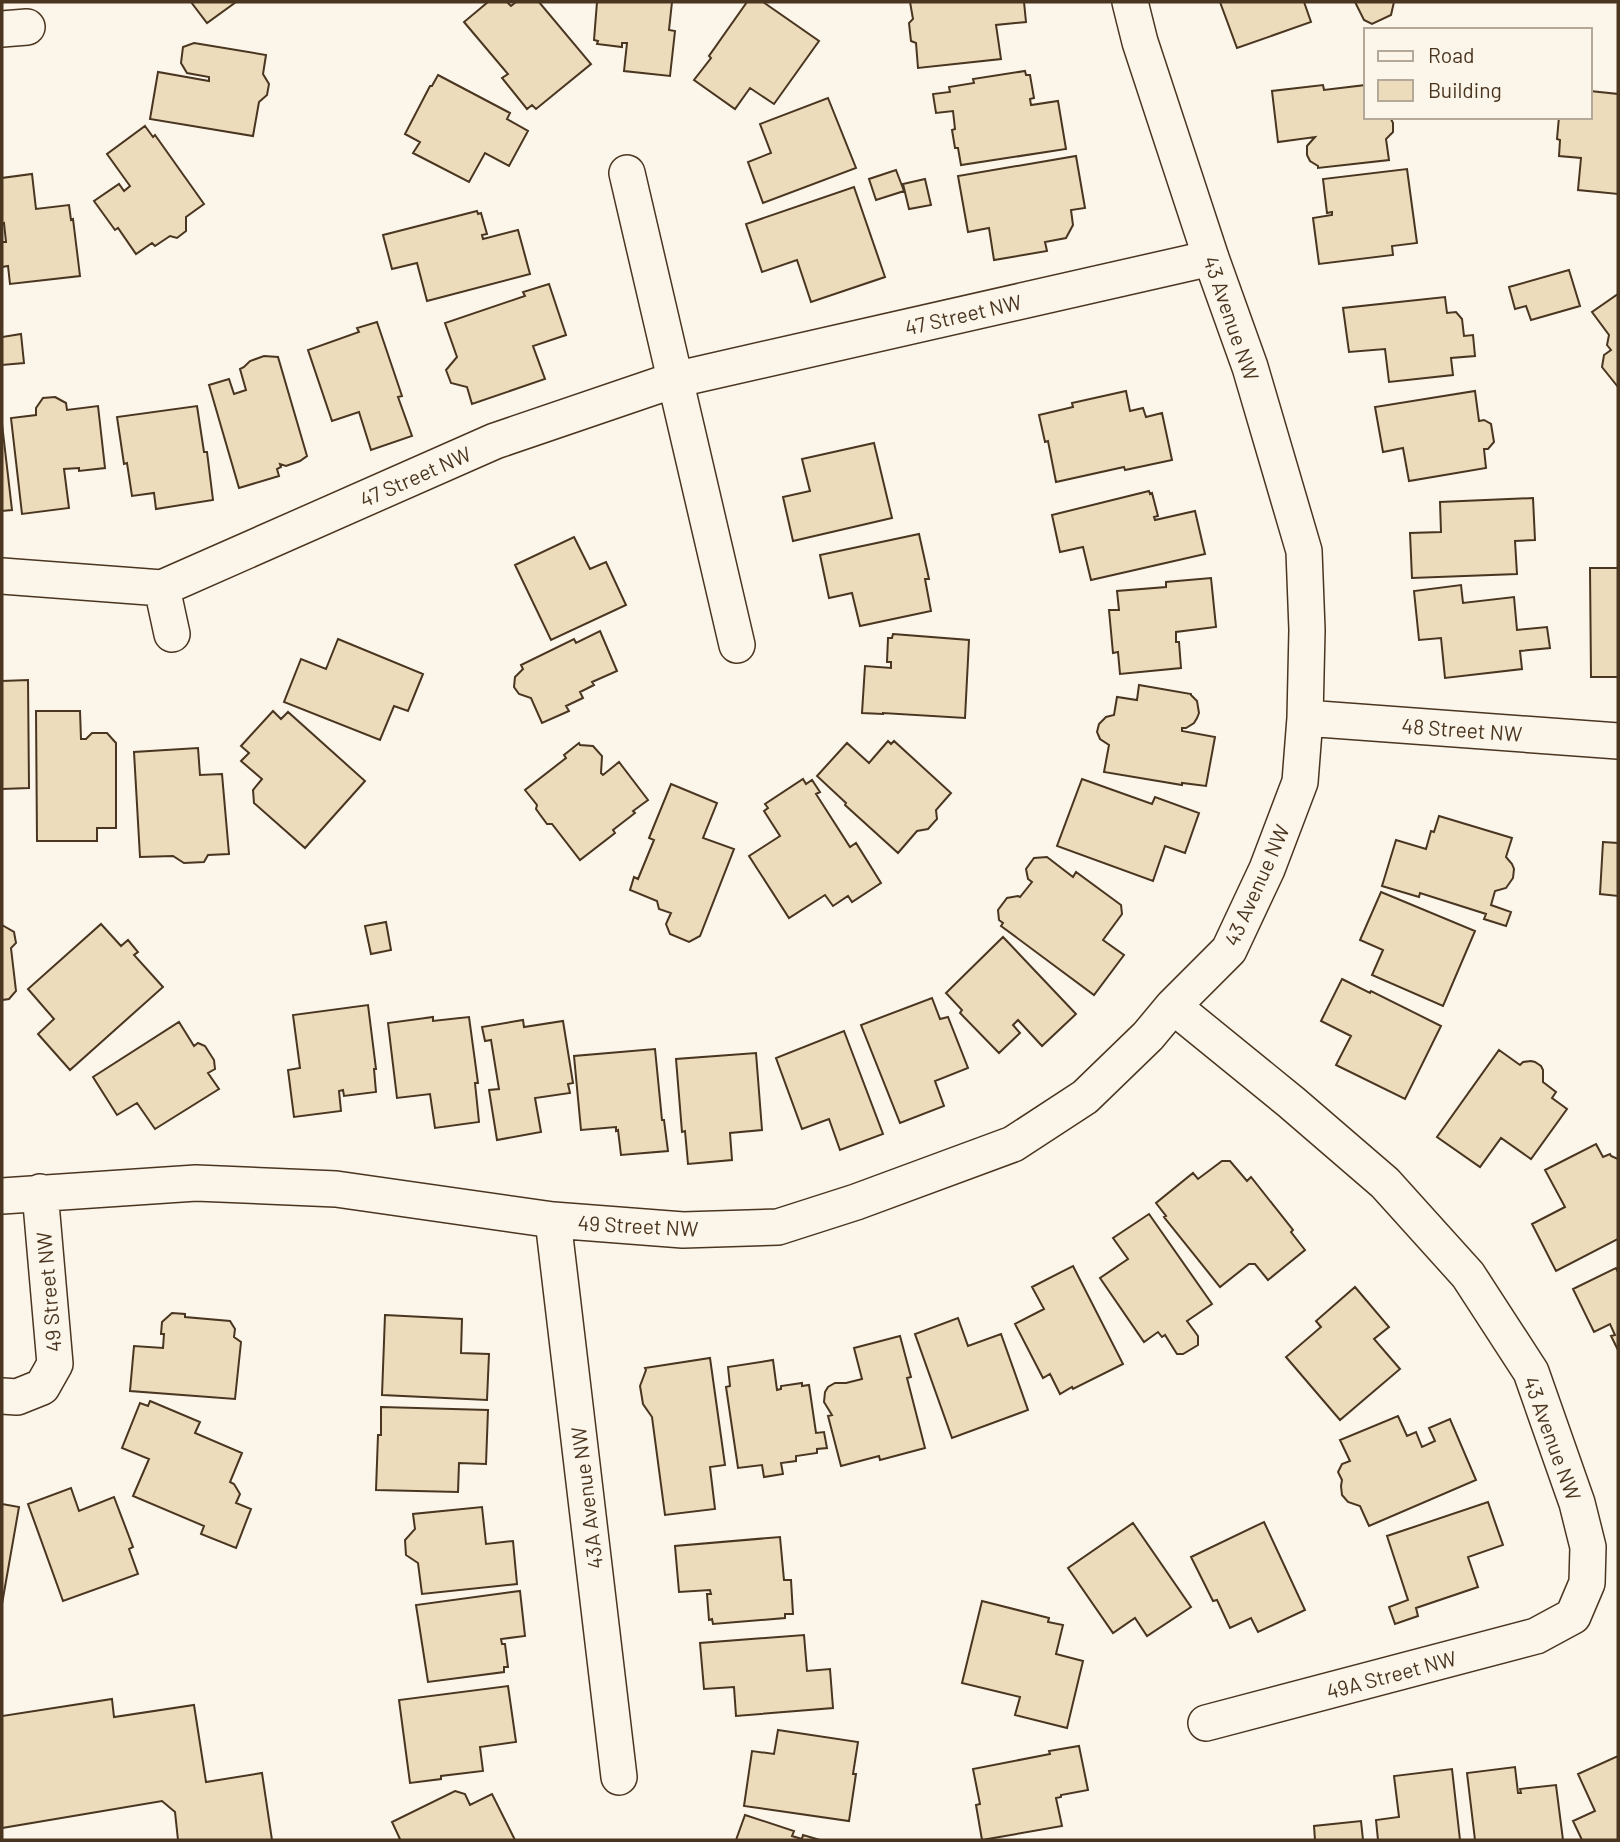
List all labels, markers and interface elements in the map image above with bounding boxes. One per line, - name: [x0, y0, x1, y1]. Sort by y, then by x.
- legend: [1364, 28, 1592, 119]
- text: Road: [1428, 42, 1474, 67]
- text: Building: [1428, 77, 1502, 102]
- street label: 43 Avenue NW: [1199, 252, 1265, 384]
- street label: 47 Street NW: [902, 288, 1024, 340]
- street label: 47 Street NW: [355, 440, 475, 512]
- street label: 48 Street NW: [1401, 712, 1523, 746]
- street label: 43 Avenue NW: [1218, 820, 1294, 950]
- street label: 49 Street NW: [577, 1209, 699, 1241]
- street label: 49 Street NW: [30, 1231, 66, 1353]
- street label: 43 Avenue NW: [1519, 1373, 1587, 1503]
- street label: 43A Avenue NW: [565, 1426, 607, 1570]
- street label: 49A Street NW: [1323, 1645, 1459, 1703]

